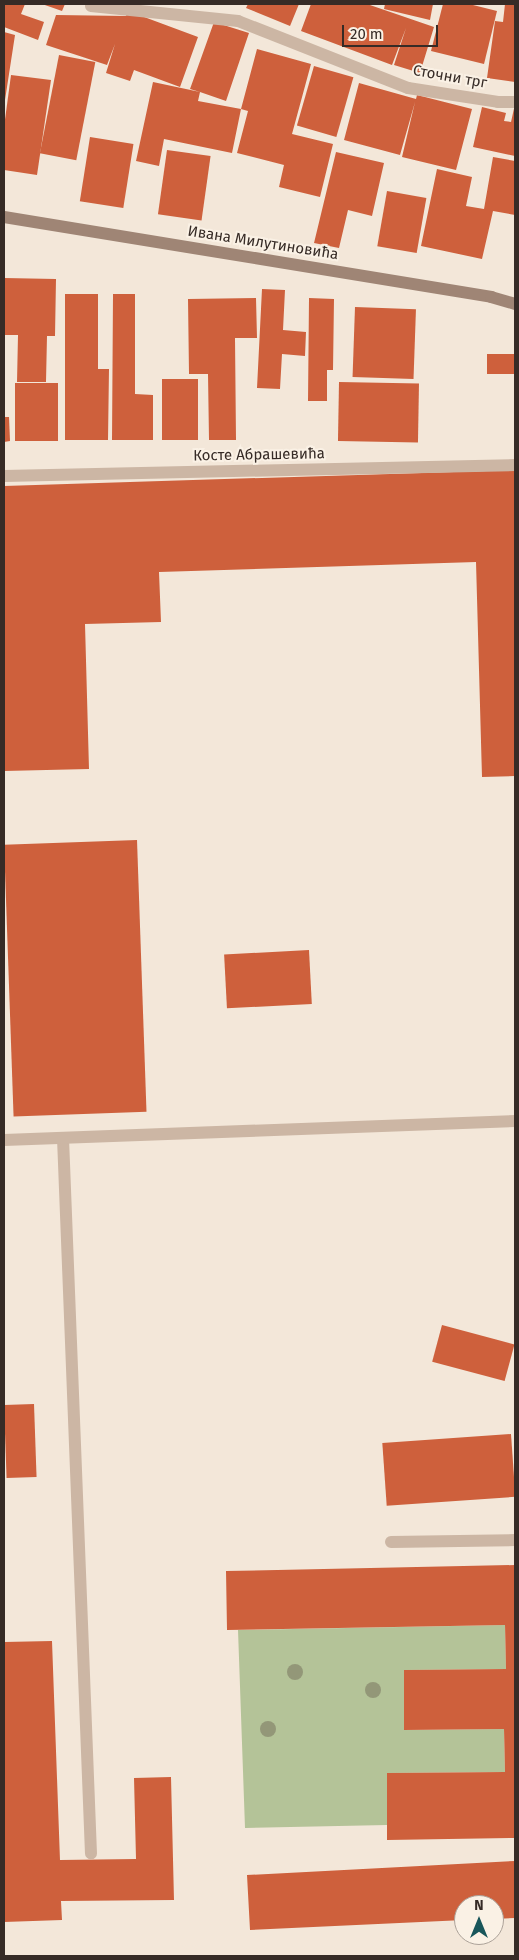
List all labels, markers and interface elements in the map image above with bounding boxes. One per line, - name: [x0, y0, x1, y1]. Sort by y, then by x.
- scale bar: [344, 15, 440, 47]
- text: 20 m: [350, 25, 383, 43]
- street label: Сточни трг: [411, 62, 489, 92]
- street label: Ивана Милутиновића: [186, 222, 340, 264]
- street label: Косте Абрашевића: [193, 445, 325, 465]
- north arrow: [454, 1895, 504, 1945]
- text: N: [474, 1897, 484, 1914]

